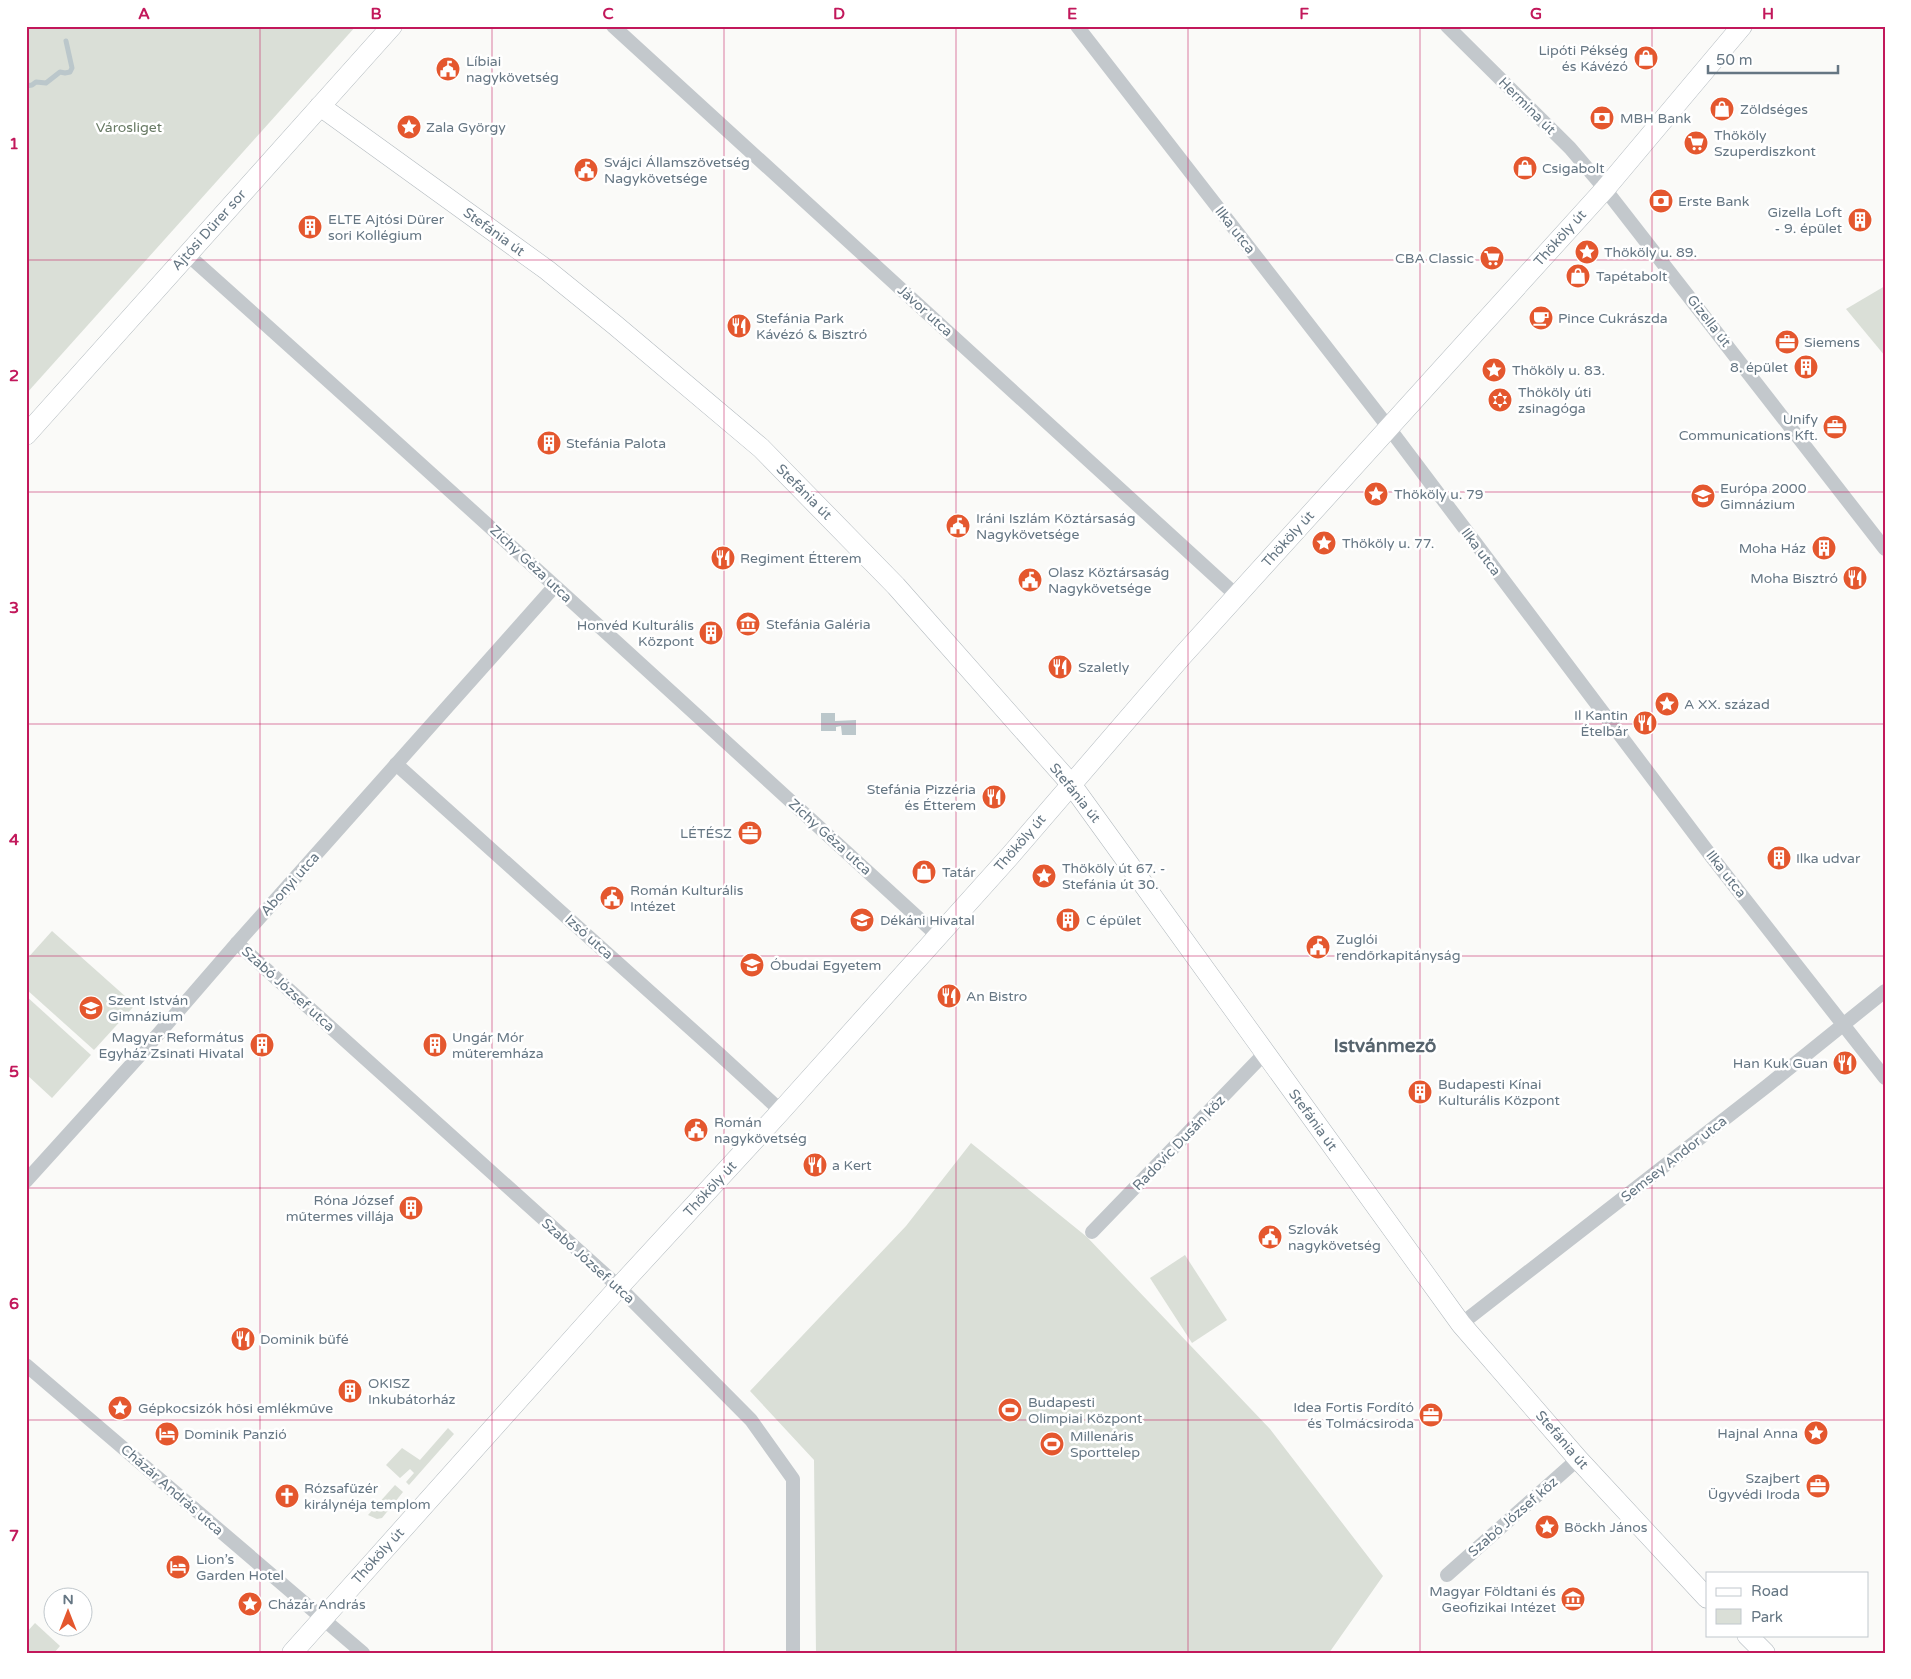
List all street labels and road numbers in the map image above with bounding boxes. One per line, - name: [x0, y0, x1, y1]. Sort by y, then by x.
- street label: Hermina út: [1495, 74, 1560, 139]
- street label: Ajtósi Dürer sor: [168, 186, 250, 274]
- street label: Ilka utca: [1211, 203, 1259, 257]
- street label: Stefánia út: [460, 204, 529, 260]
- street label: Thököly út: [1530, 206, 1590, 270]
- street label: Jávor utca: [894, 282, 956, 340]
- street label: Gizella út: [1683, 292, 1735, 351]
- street label: Stefánia út: [773, 461, 836, 524]
- street label: Thököly út: [1258, 507, 1318, 571]
- street label: Zichy Géza utca: [487, 522, 575, 606]
- street label: Ilka utca: [1458, 525, 1504, 579]
- street label: Stefánia út: [1046, 760, 1105, 827]
- street label: Zichy Géza utca: [785, 795, 875, 879]
- street label: Thököly út: [991, 811, 1050, 875]
- street label: Ilka utca: [1702, 847, 1750, 901]
- street label: Abonyi utca: [257, 849, 323, 919]
- street label: Izsó utca: [561, 911, 617, 963]
- street label: Szabó József utca: [238, 943, 338, 1035]
- street label: Stefánia út: [1285, 1086, 1341, 1155]
- street label: Radovic Dusán köz: [1129, 1092, 1229, 1194]
- street label: Semsey Andor utca: [1618, 1112, 1730, 1206]
- street label: Thököly út: [680, 1157, 741, 1220]
- street label: Szabó József utca: [538, 1215, 638, 1307]
- street label: Stefánia út: [1532, 1407, 1592, 1473]
- street label: Cházár András utca: [117, 1441, 227, 1539]
- street label: Szabó József köz: [1465, 1473, 1561, 1561]
- street label: Thököly út: [348, 1524, 408, 1588]

